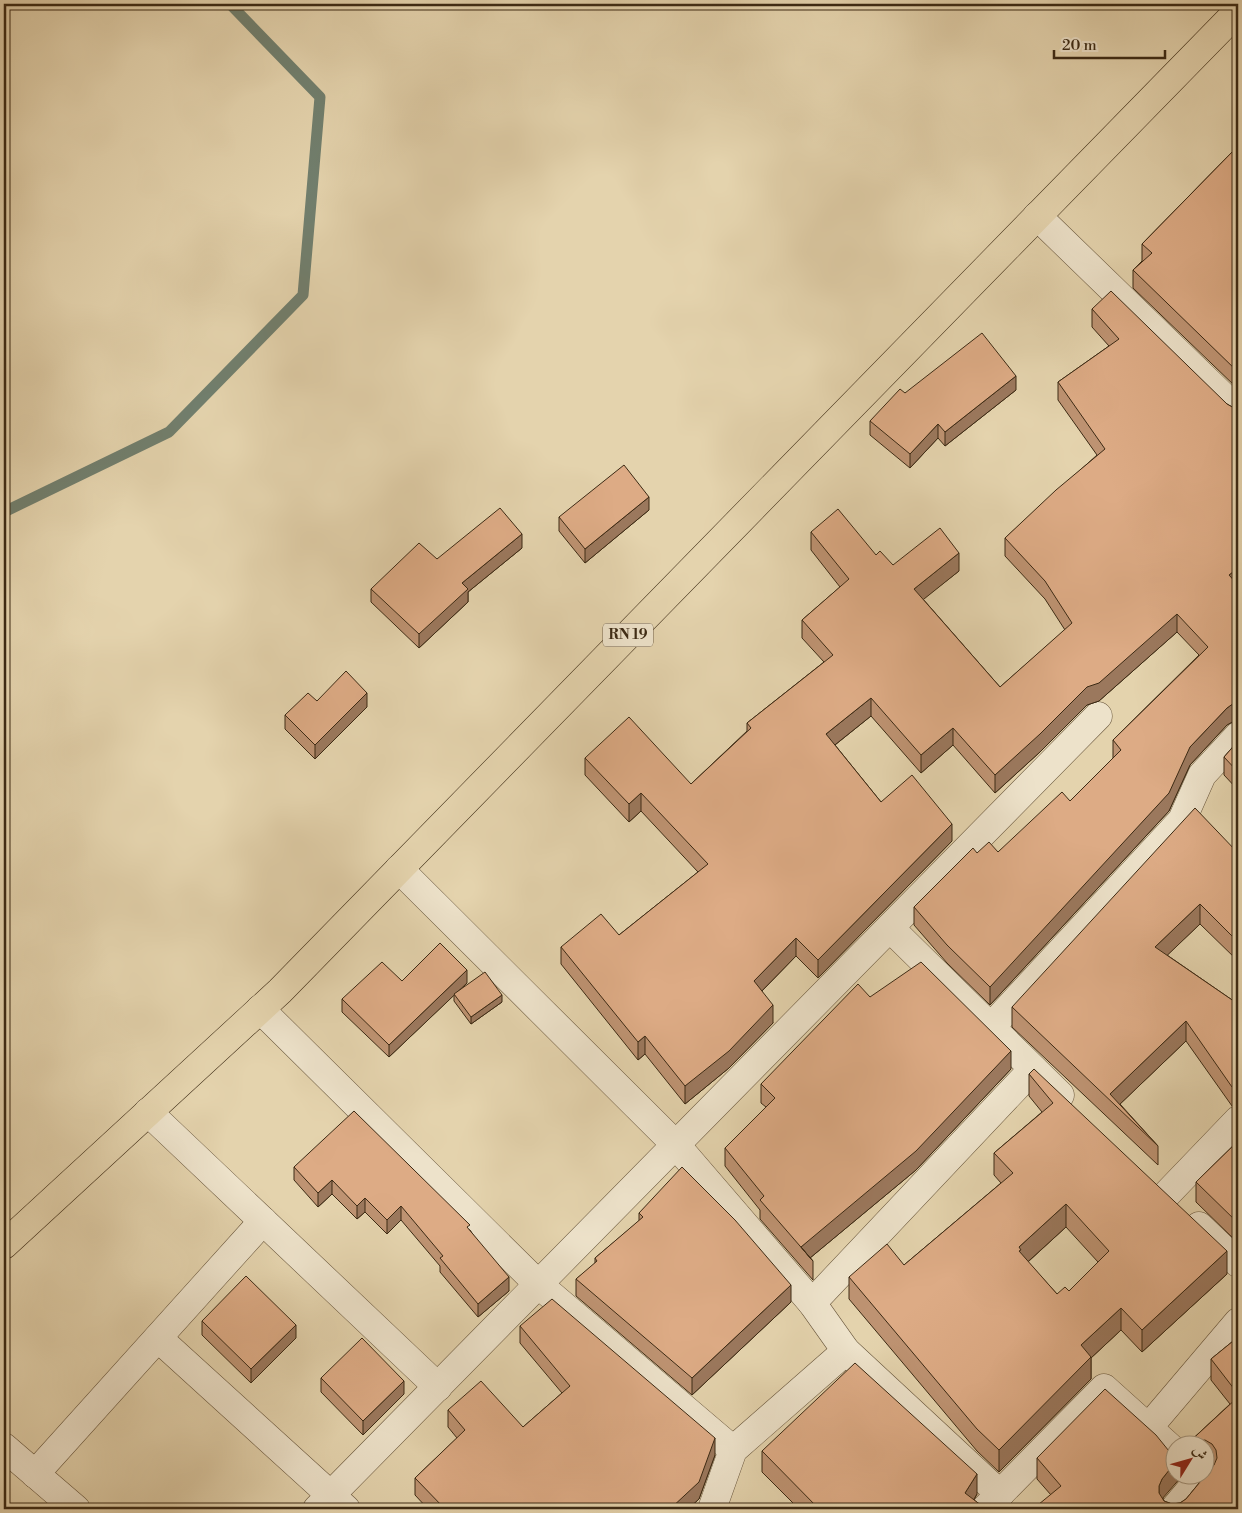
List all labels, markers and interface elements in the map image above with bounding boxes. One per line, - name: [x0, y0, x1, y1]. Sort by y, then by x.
- scale bar: [1054, 28, 1166, 60]
- text: 20 m: [1062, 36, 1097, 55]
- road number: RN 19: [603, 624, 653, 646]
- north arrow: [1164, 1436, 1214, 1486]
- text: ش: [1188, 1442, 1211, 1464]

